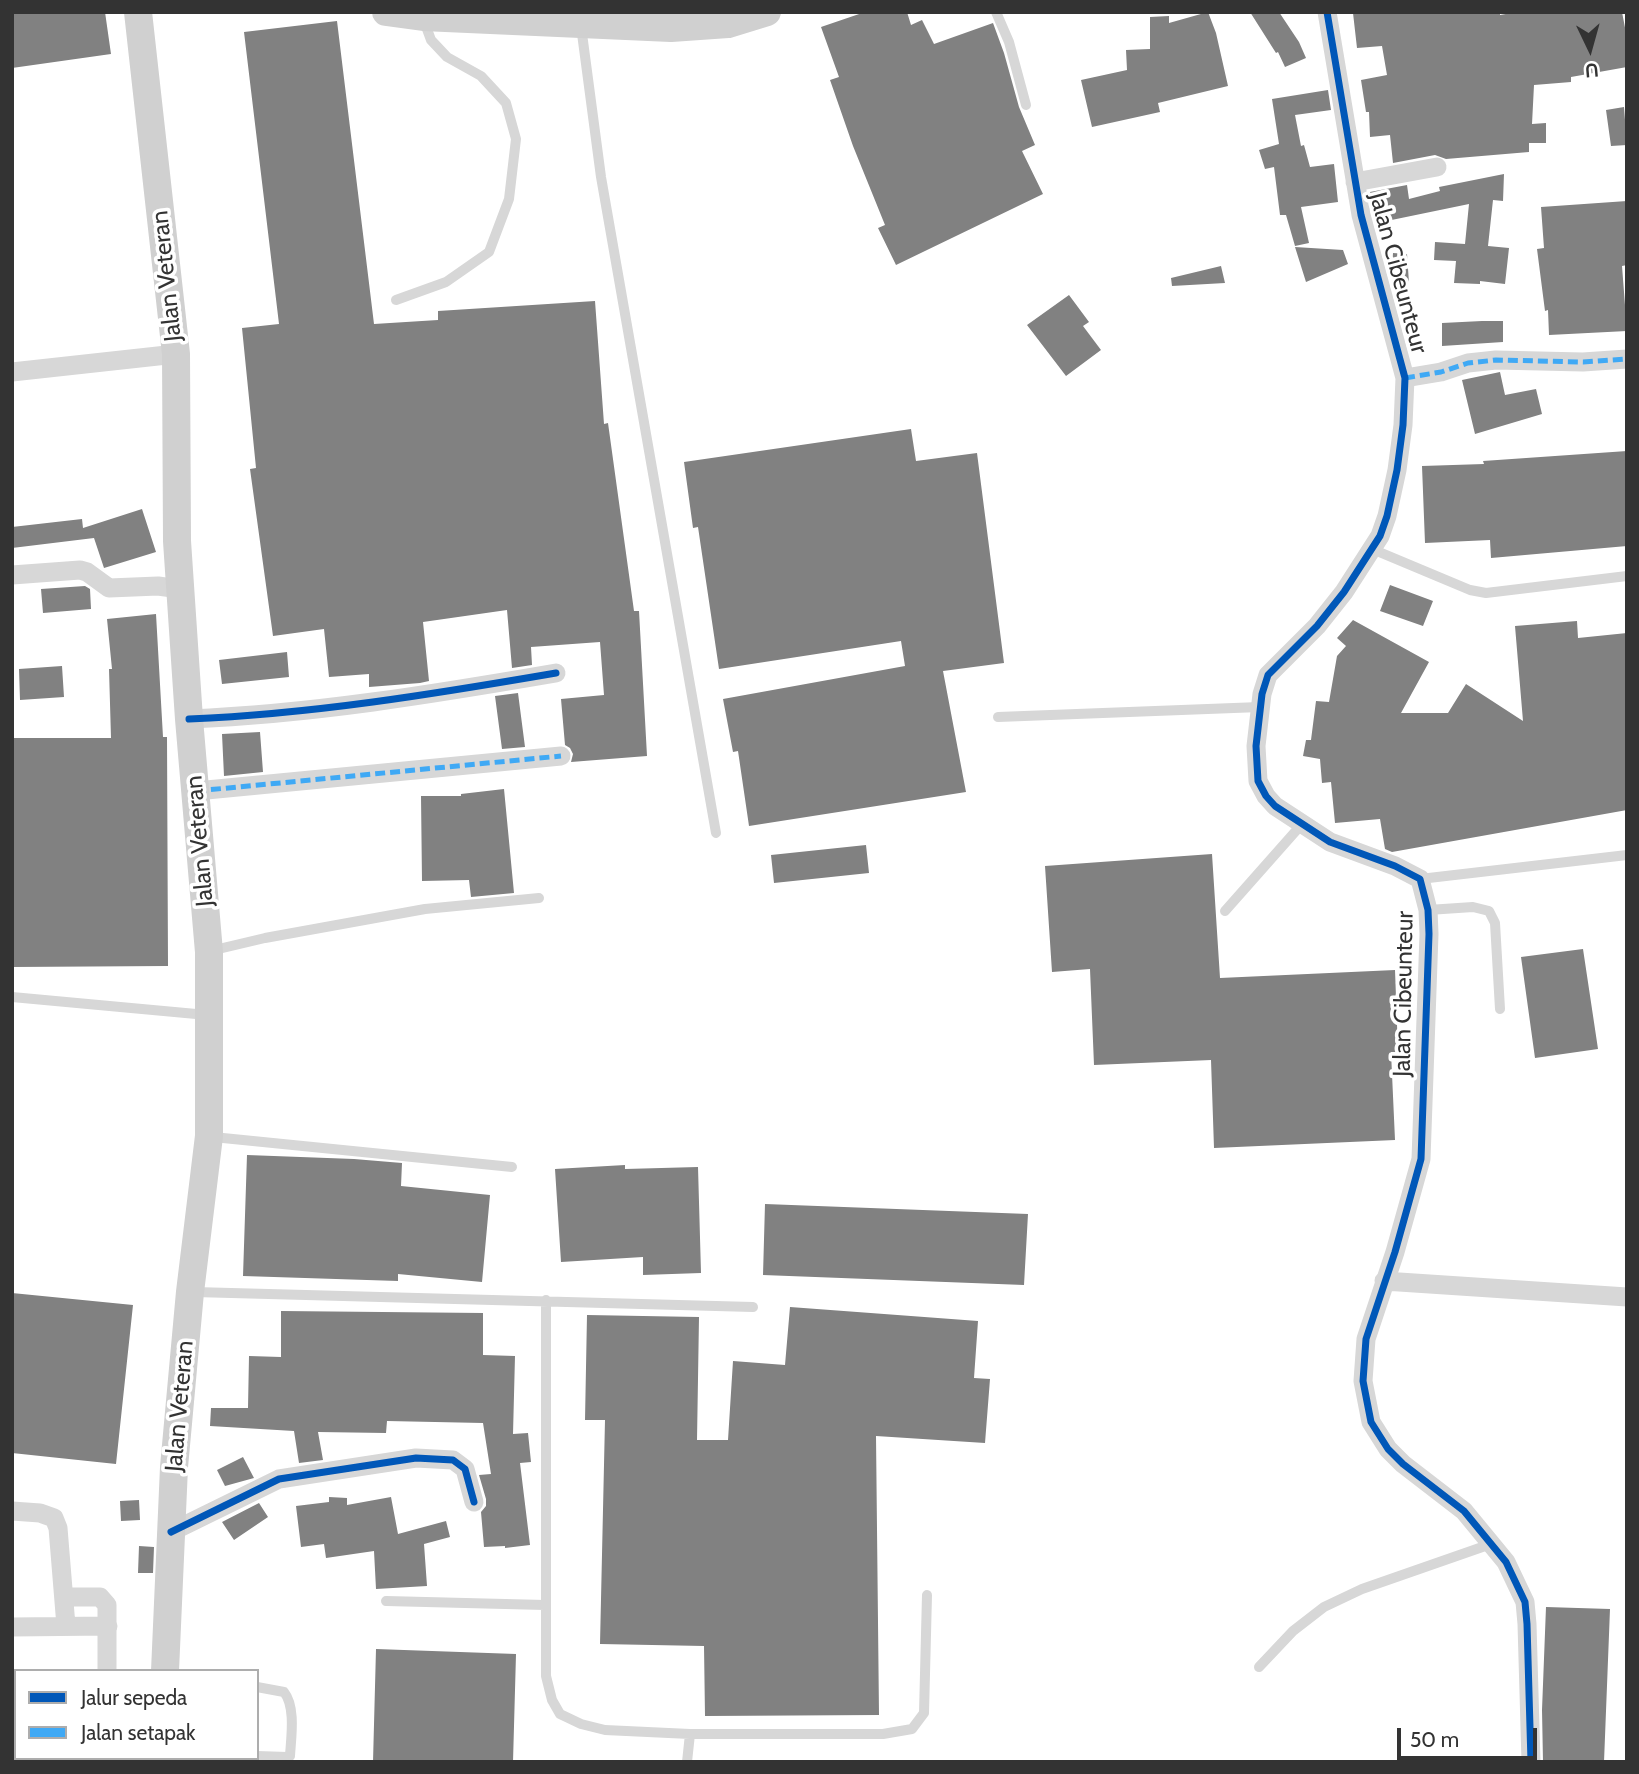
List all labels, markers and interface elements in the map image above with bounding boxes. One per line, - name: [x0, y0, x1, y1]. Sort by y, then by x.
- north arrow: [1555, 14, 1625, 84]
- text: U: [1584, 58, 1600, 82]
- street label: Jalan Cibeunteur: [1363, 189, 1433, 357]
- street label: Jalan Veteran: [146, 209, 188, 343]
- street label: Jalan Veteran: [180, 774, 220, 908]
- street label: Jalan Cibeunteur: [1388, 911, 1420, 1077]
- street label: Jalan Veteran: [160, 1339, 200, 1473]
- legend: [14, 1669, 259, 1760]
- text: Jalur sepeda: [81, 1685, 187, 1710]
- scale bar: [1401, 1714, 1541, 1758]
- text: Jalan setapak: [81, 1720, 196, 1745]
- text: 50 m: [1410, 1727, 1459, 1752]

